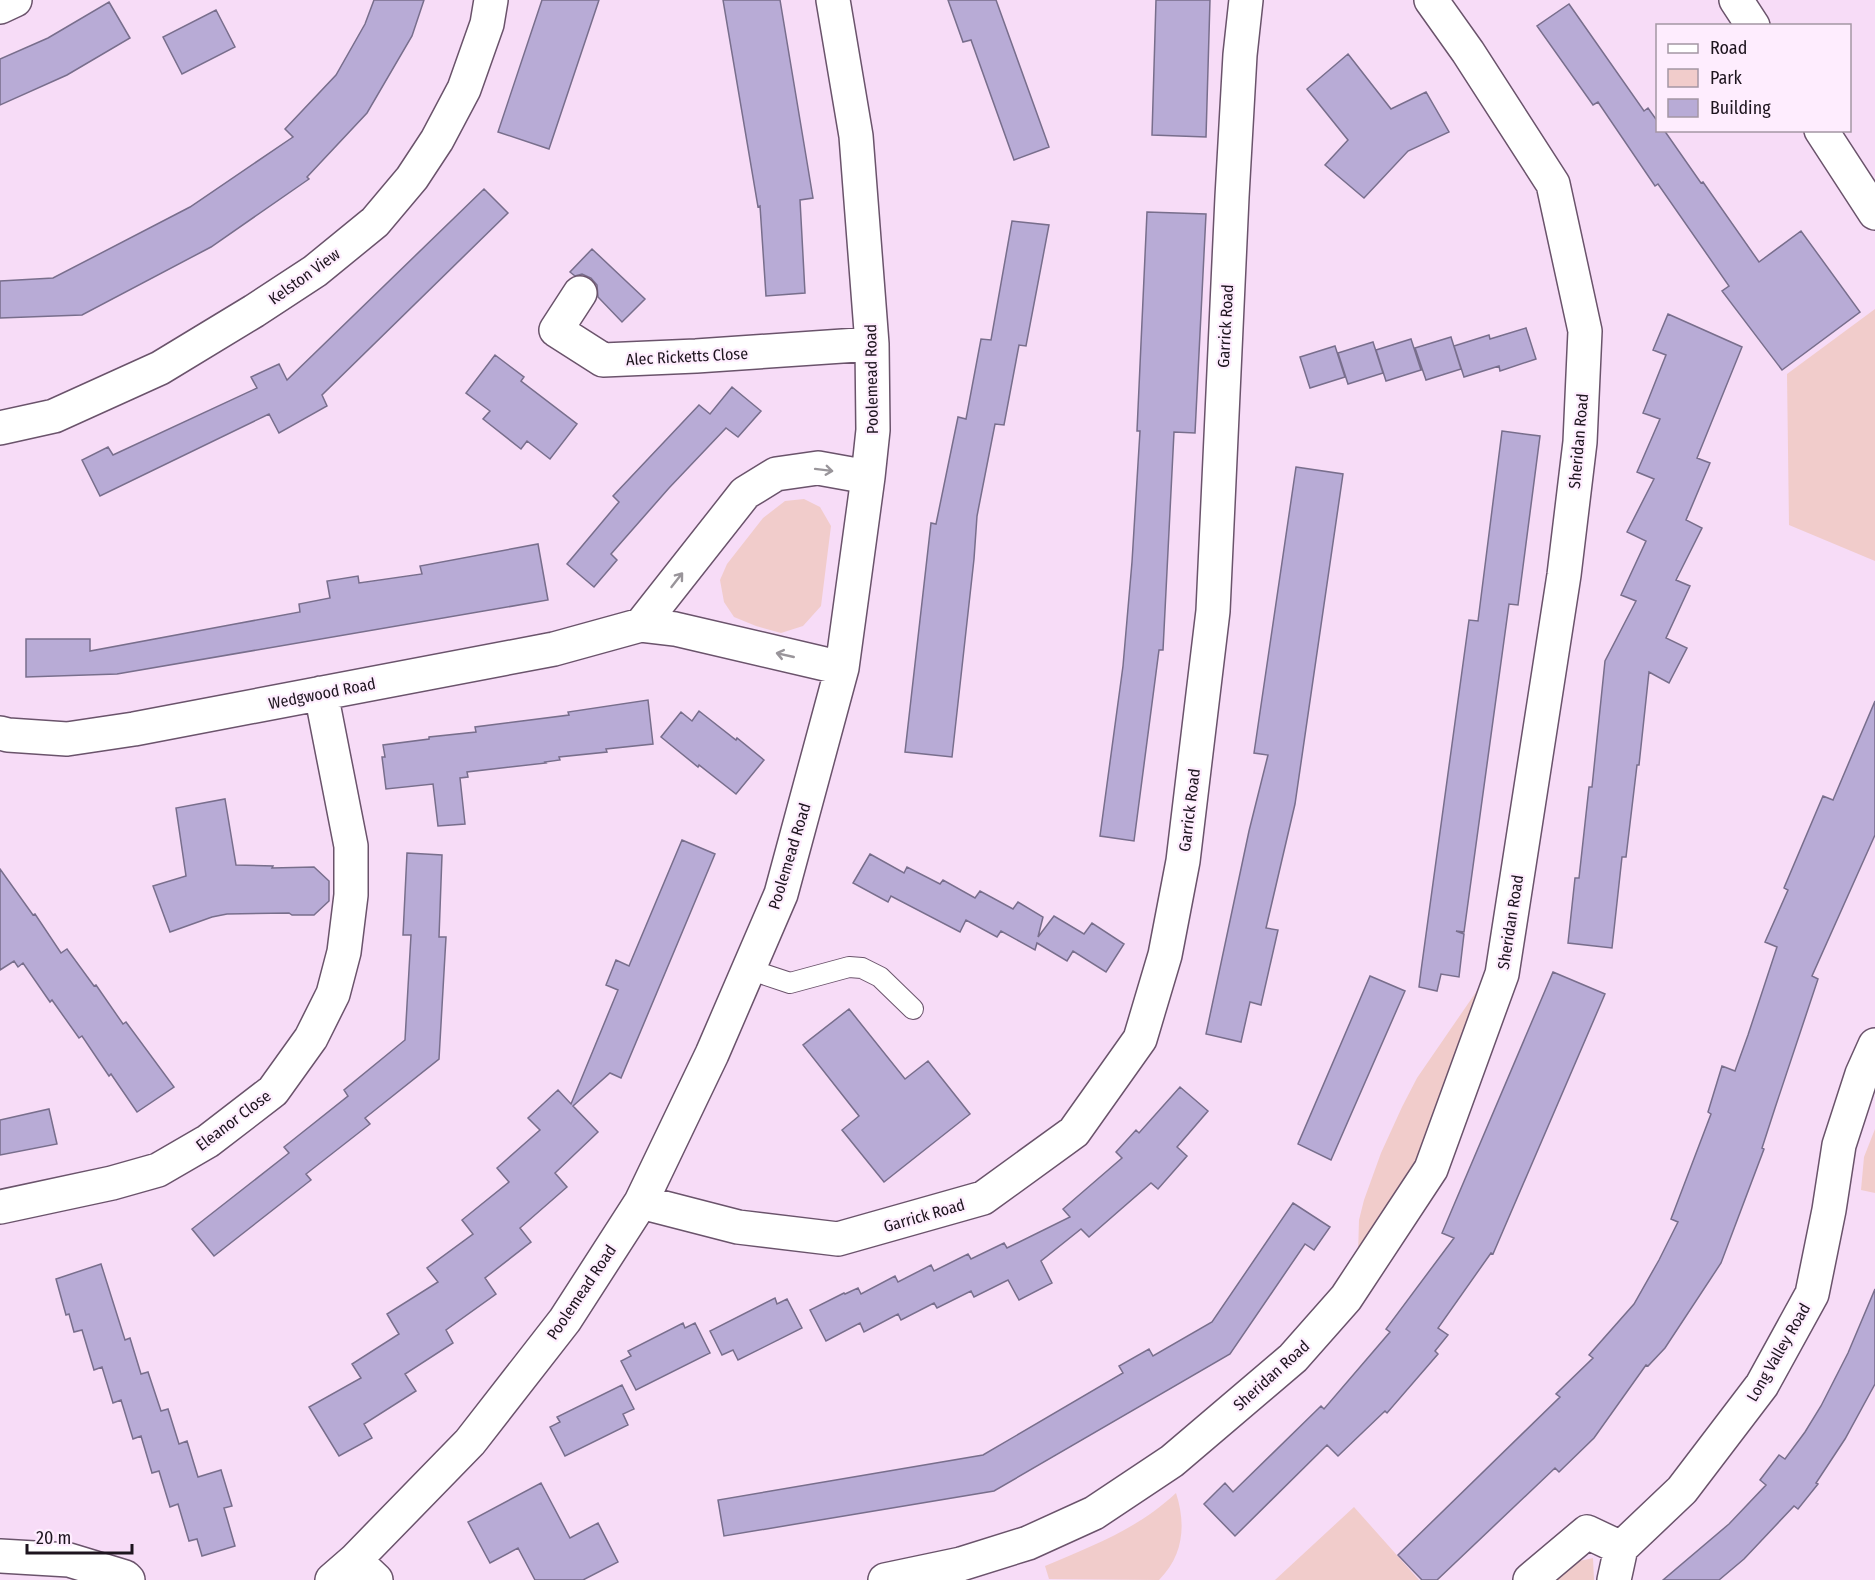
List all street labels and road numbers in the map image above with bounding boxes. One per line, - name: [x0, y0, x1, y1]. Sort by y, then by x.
- street label: Kelston View: [265, 244, 344, 309]
- street label: Garrick Road: [1214, 284, 1237, 368]
- street label: Poolemead Road: [861, 324, 882, 434]
- street label: Alec Ricketts Close: [626, 344, 749, 369]
- street label: Sheridan Road: [1565, 393, 1592, 490]
- street label: Wedgwood Road: [267, 674, 377, 713]
- street label: Garrick Road: [1175, 767, 1204, 853]
- street label: Poolemead Road: [764, 801, 815, 912]
- street label: Sheridan Road: [1494, 873, 1527, 971]
- street label: Eleanor Close: [192, 1086, 274, 1155]
- street label: Garrick Road: [881, 1195, 967, 1236]
- street label: Poolemead Road: [543, 1241, 620, 1343]
- street label: Long Valley Road: [1743, 1300, 1814, 1405]
- street label: Sheridan Road: [1229, 1336, 1313, 1414]

